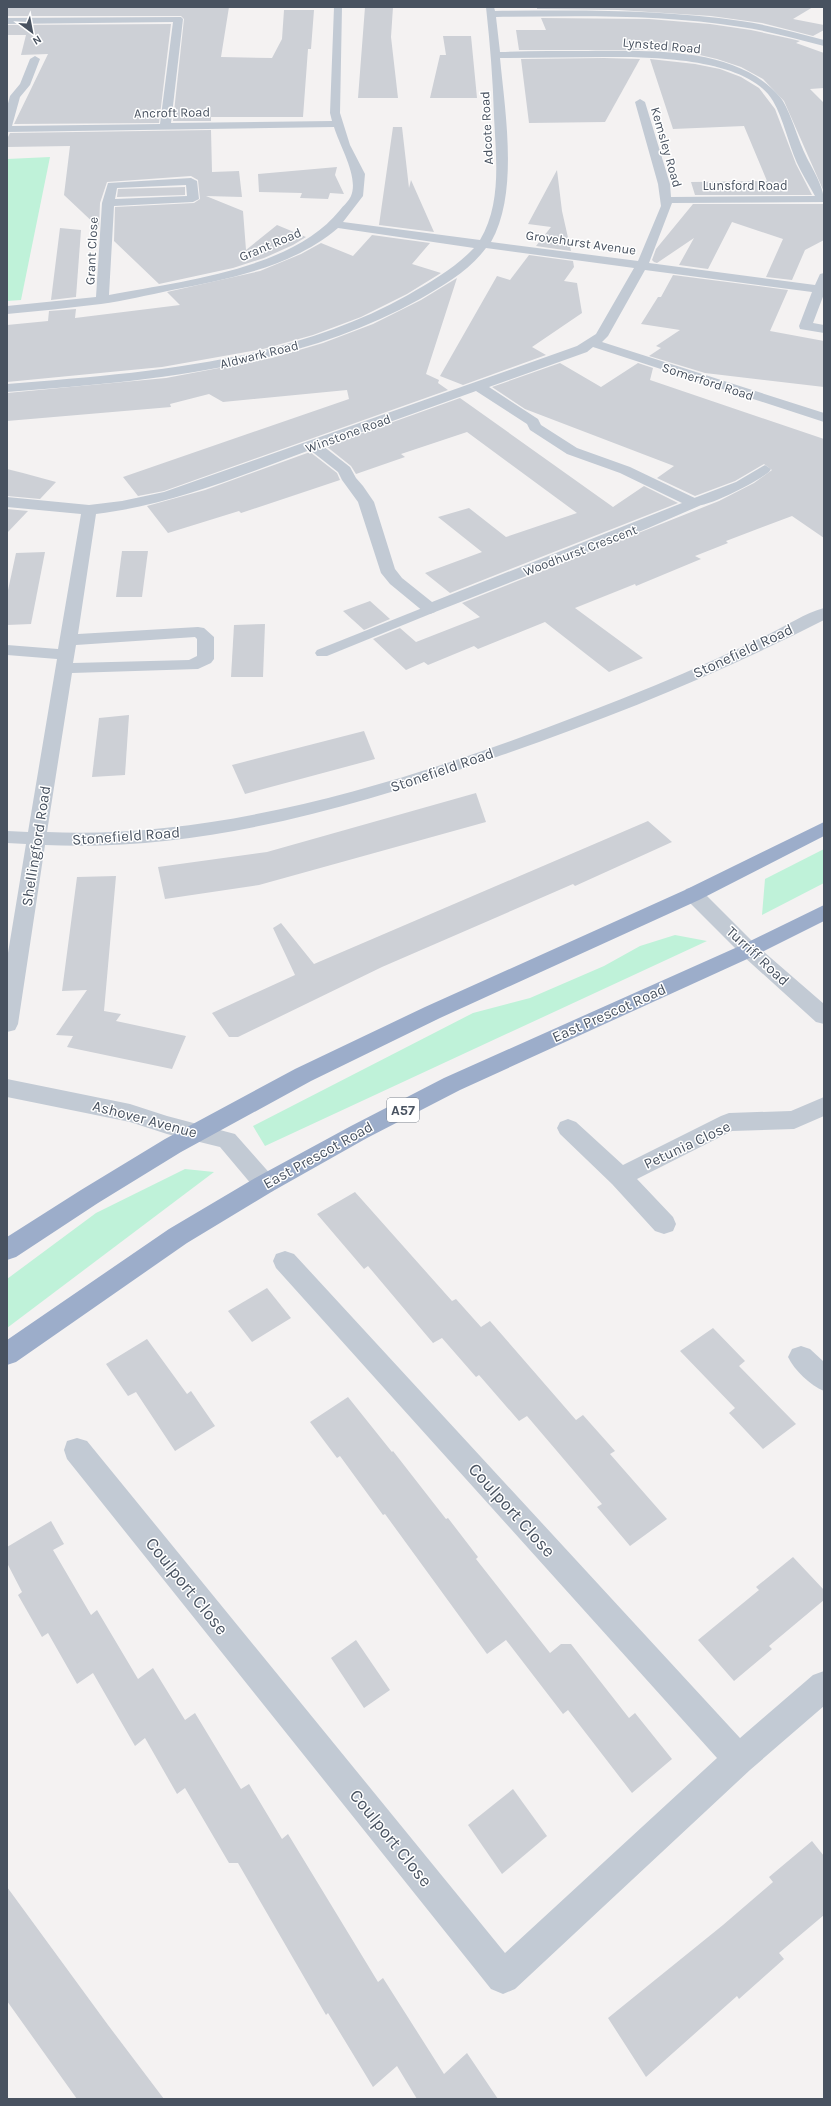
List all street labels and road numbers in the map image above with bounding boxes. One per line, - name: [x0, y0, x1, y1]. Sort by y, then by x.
- street label: Lynsted Road: [622, 35, 702, 56]
- street label: Adcote Road: [477, 91, 496, 165]
- street label: Ancroft Road: [134, 104, 210, 121]
- street label: Kemsley Road: [648, 105, 685, 189]
- street label: Lunsford Road: [702, 178, 788, 193]
- street label: Grant Close: [82, 216, 101, 286]
- street label: Grant Road: [237, 225, 303, 264]
- street label: Grovehurst Avenue: [525, 227, 637, 258]
- street label: Aldwark Road: [218, 337, 300, 371]
- street label: Somerford Road: [660, 360, 756, 403]
- street label: Winstone Road: [303, 411, 393, 456]
- street label: Woodhurst Crescent: [521, 522, 639, 579]
- street label: Stonefield Road: [690, 620, 796, 682]
- street label: Stonefield Road: [388, 744, 496, 796]
- street label: Shellingford Road: [18, 784, 54, 908]
- street label: Stonefield Road: [71, 823, 181, 849]
- street label: Turriff Road: [723, 922, 793, 990]
- street label: East Prescot Road: [549, 980, 669, 1046]
- street label: Ashover Avenue: [91, 1096, 199, 1142]
- road number: A57: [387, 1098, 419, 1122]
- street label: East Prescot Road: [260, 1117, 376, 1193]
- street label: Petunia Close: [641, 1117, 733, 1173]
- street label: Coulport Close: [464, 1458, 560, 1562]
- street label: Coulport Close: [141, 1533, 233, 1639]
- street label: Coulport Close: [345, 1785, 437, 1891]

